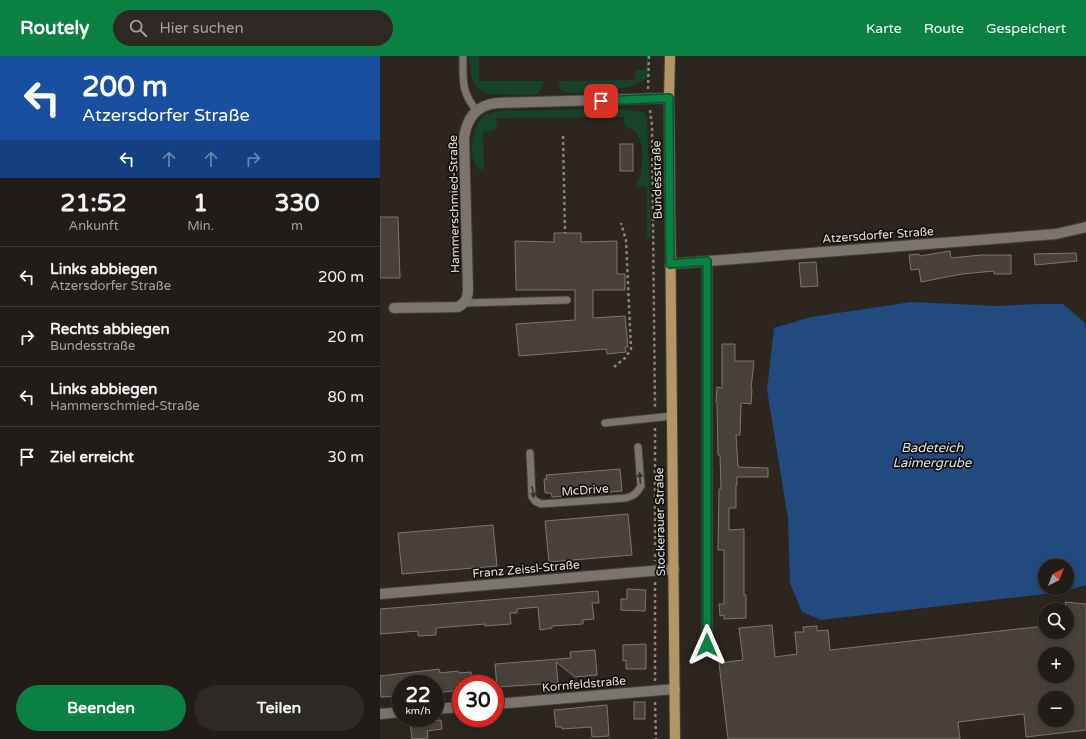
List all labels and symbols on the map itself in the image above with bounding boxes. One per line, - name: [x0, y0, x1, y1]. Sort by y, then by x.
- pin: [584, 84, 618, 118]
- street label: Hammerschmied-Straße: [446, 135, 462, 273]
- street label: Bundesstraße: [649, 140, 665, 219]
- street label: Atzersdorfer Straße: [822, 224, 934, 246]
- water label: Badeteich Laimergrube: [893, 440, 972, 471]
- street label: Stockerauer Straße: [652, 467, 668, 577]
- one-way arrow: [637, 472, 644, 484]
- street label: McDrive: [561, 481, 609, 499]
- one-way arrow: [530, 486, 536, 498]
- street label: Franz Zeissl-Straße: [472, 557, 580, 581]
- north arrow: [1038, 559, 1074, 595]
- position arrow: [686, 624, 728, 666]
- street label: Kornfeldstraße: [541, 673, 627, 695]
- speed limit sign: 30: [452, 675, 504, 727]

